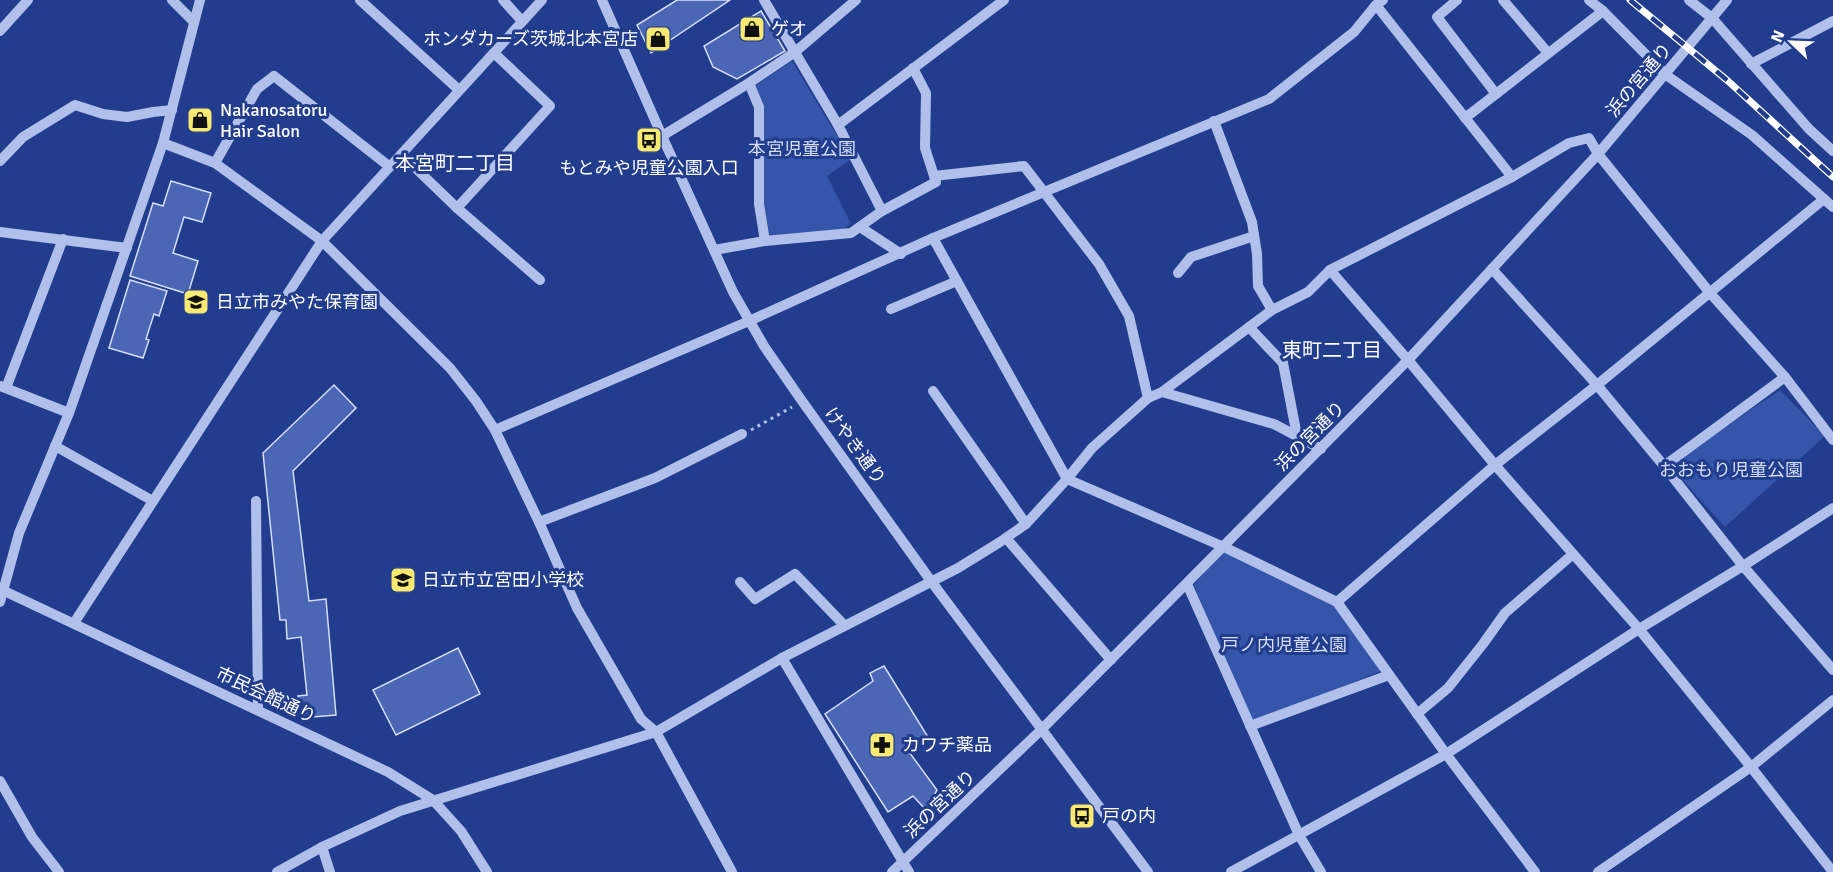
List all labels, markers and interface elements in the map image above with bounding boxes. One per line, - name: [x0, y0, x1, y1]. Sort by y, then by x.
- north arrow: [1761, 12, 1821, 72]
- shop icon: ゲオ: [737, 14, 767, 44]
- place label: ゲオ: [771, 18, 807, 40]
- shop icon: ホンダカーズ茨城北本宮店: [643, 24, 673, 54]
- text: N: [1767, 27, 1789, 46]
- place label: ホンダカーズ茨城北本宮店: [423, 28, 638, 50]
- street label: 浜の宮通り: [1602, 38, 1676, 122]
- place label: Nakanosatoru Hair Salon: [220, 99, 327, 142]
- shop icon: Nakanosatoru Hair Salon: [185, 105, 215, 135]
- bus stop icon: もとみや児童公園入口: [634, 125, 664, 155]
- park label: 本宮児童公園: [748, 138, 856, 160]
- district label: 本宮町二丁目: [395, 151, 515, 176]
- place label: もとみや児童公園入口: [559, 157, 739, 179]
- school or university icon: 日立市みやた保育園: [181, 287, 211, 317]
- place label: 日立市みやた保育園: [216, 291, 378, 313]
- district label: 東町二丁目: [1282, 338, 1382, 363]
- street label: 浜の宮通り: [1270, 396, 1350, 476]
- street label: けやき通り: [820, 403, 890, 489]
- park label: おおもり児童公園: [1659, 459, 1803, 481]
- school or university icon: 日立市立宮田小学校: [388, 565, 418, 595]
- place label: 日立市立宮田小学校: [422, 569, 584, 591]
- park label: 戸ノ内児童公園: [1221, 634, 1347, 656]
- street label: 市民会館通り: [212, 662, 320, 728]
- pharmacy icon: カワチ薬品: [867, 730, 897, 760]
- place label: カワチ薬品: [902, 734, 992, 756]
- street label: 浜の宮通り: [900, 765, 980, 843]
- bus stop icon: 戸の内: [1067, 801, 1097, 831]
- place label: 戸の内: [1102, 805, 1156, 827]

